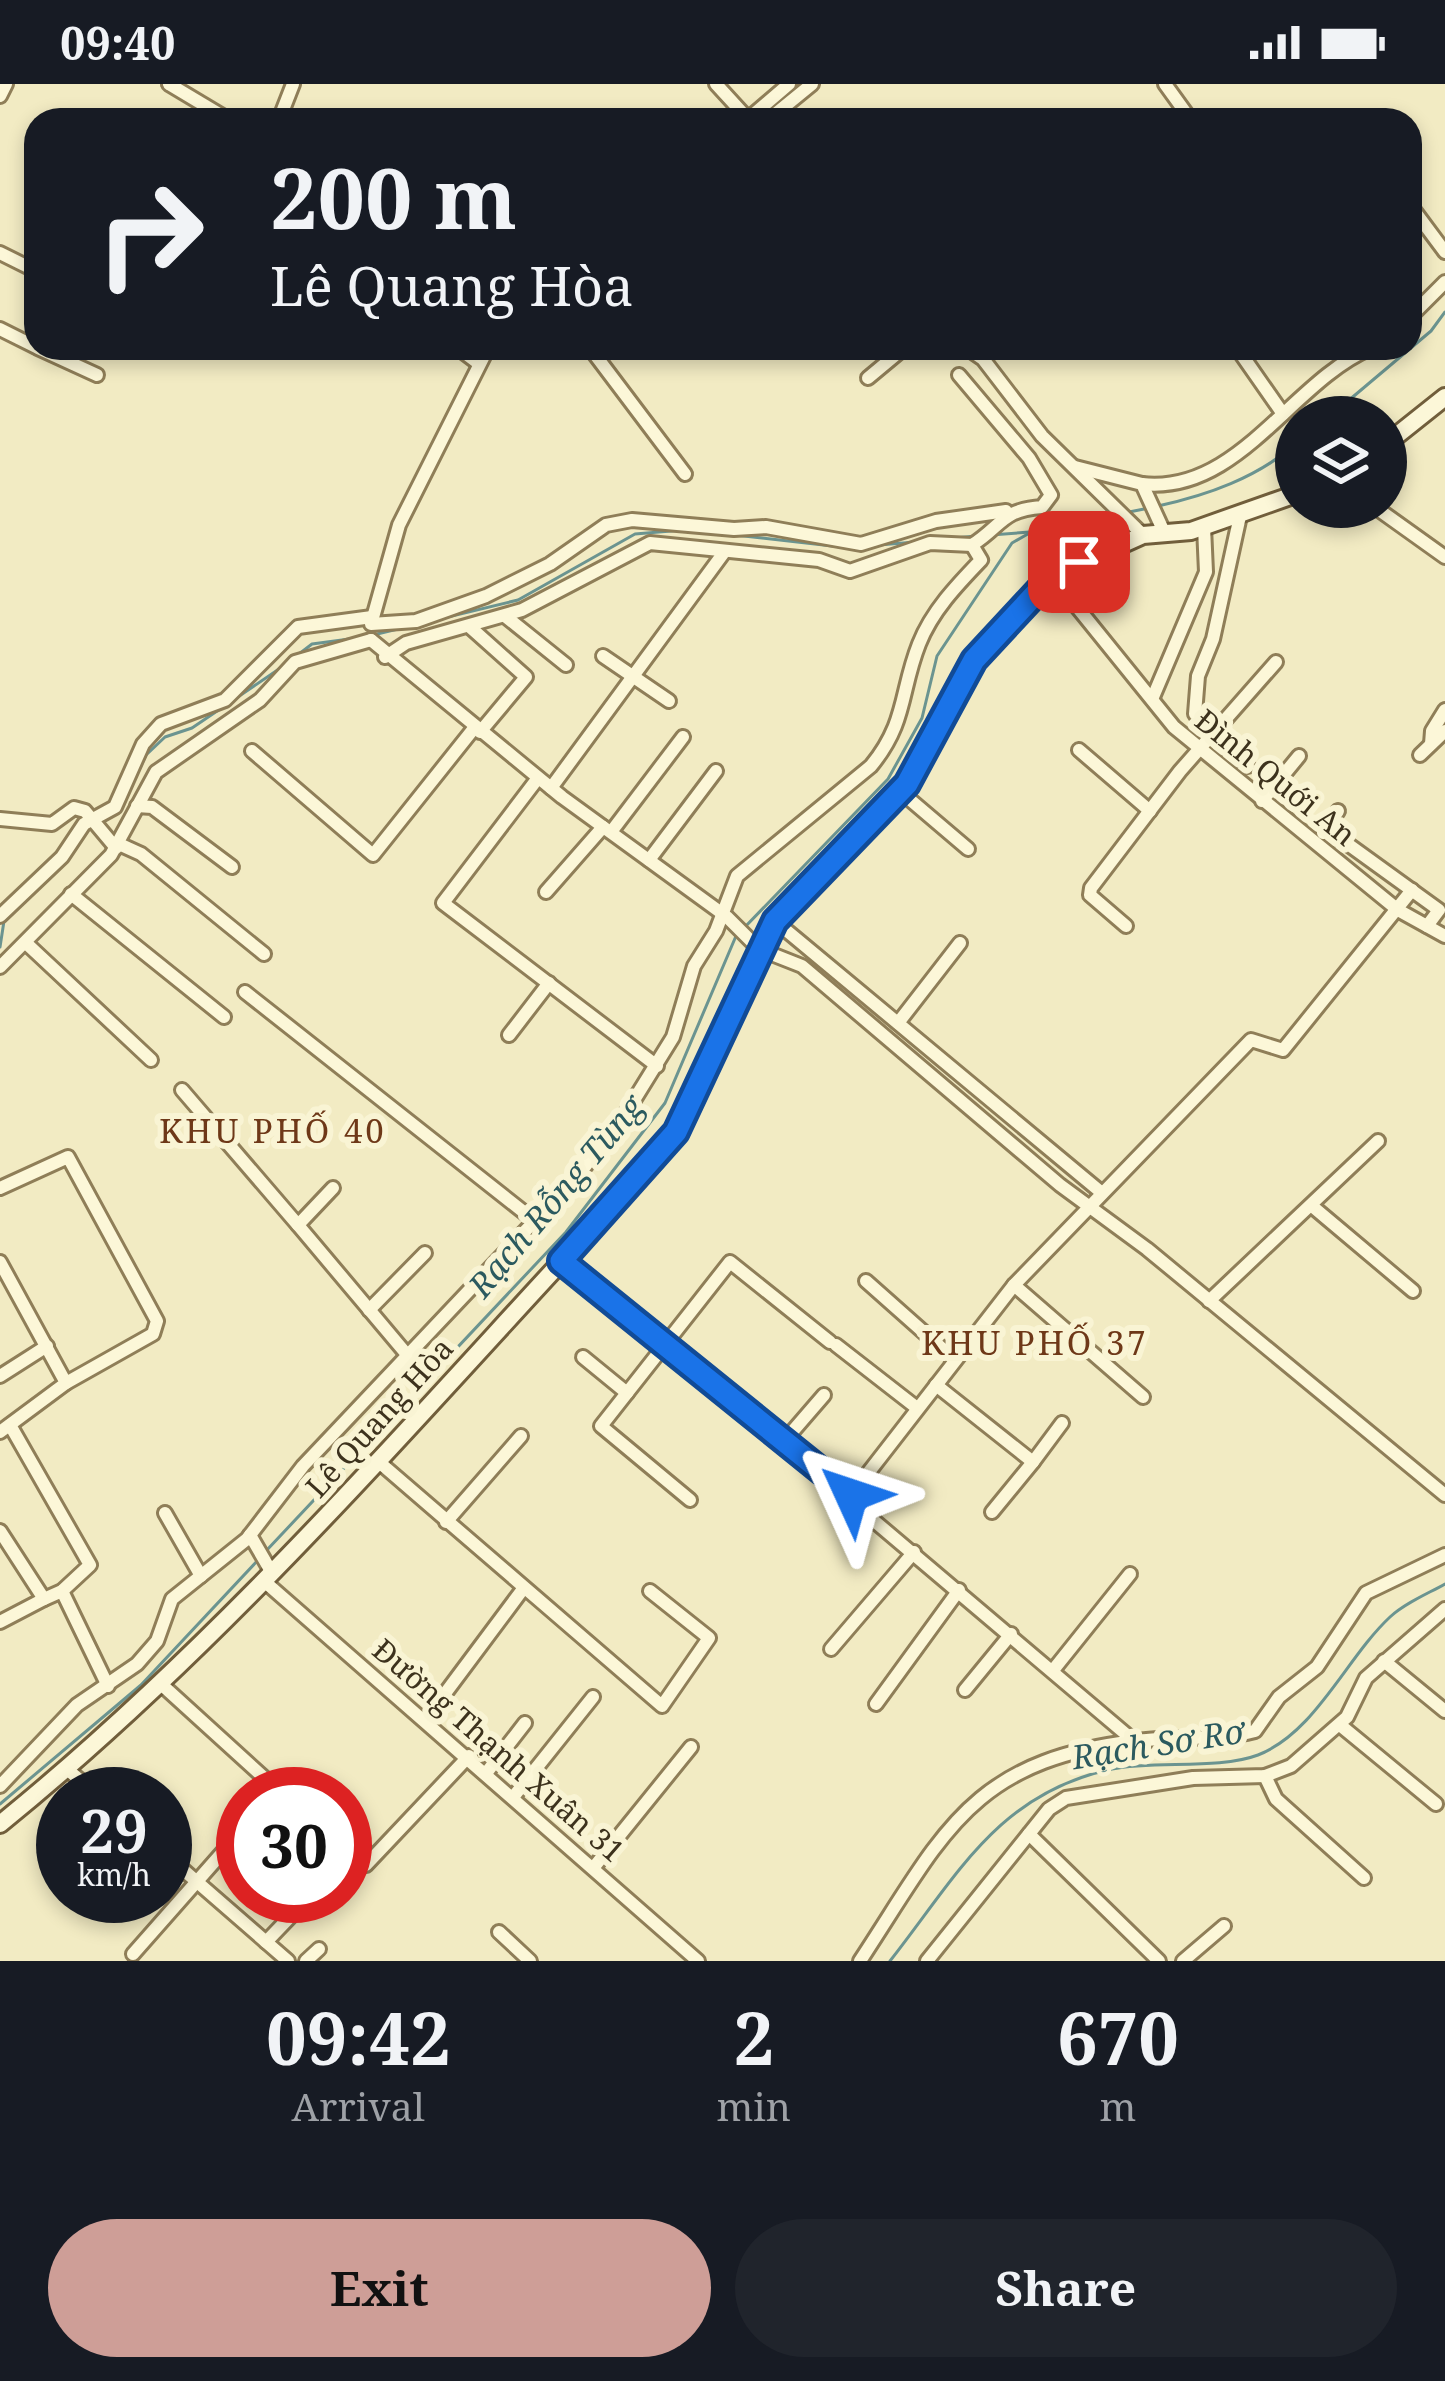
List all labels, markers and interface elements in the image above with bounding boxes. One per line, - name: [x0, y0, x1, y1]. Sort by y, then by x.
- text: 09:40: [60, 12, 175, 73]
- text: 200 m: [270, 139, 517, 254]
- icon: right: [72, 156, 228, 312]
- text: Lê Quang Hòa: [270, 248, 634, 322]
- map controls: [1275, 396, 1407, 528]
- button: layers: [1275, 396, 1407, 528]
- pin: [1028, 511, 1130, 613]
- icon: arrive: [1046, 529, 1112, 595]
- street label: Đình Quới An: [1187, 699, 1365, 854]
- water label: Rạch Rỗng Tùng: [457, 1084, 655, 1307]
- district label: KHU PHỐ 40: [159, 1108, 387, 1153]
- district label: KHU PHỐ 37: [921, 1320, 1149, 1365]
- street label: Lê Quang Hòa: [296, 1328, 462, 1506]
- position arrow: [788, 1432, 914, 1558]
- street label: Đường Thạnh Xuân 31: [364, 1629, 634, 1871]
- water label: Rạch Sơ Rơ: [1068, 1707, 1250, 1779]
- speed limit sign: 30: [216, 1767, 372, 1923]
- text: 29: [80, 1789, 148, 1871]
- text: km/h: [77, 1854, 151, 1895]
- text: 09:42: [266, 1988, 451, 2086]
- text: 2: [733, 1988, 774, 2086]
- text: 670: [1057, 1988, 1179, 2086]
- text: Arrival: [292, 2079, 425, 2132]
- text: min: [717, 2079, 791, 2132]
- text: m: [1100, 2079, 1136, 2132]
- button: Exit: [48, 2219, 711, 2357]
- button: Share: [735, 2219, 1397, 2357]

